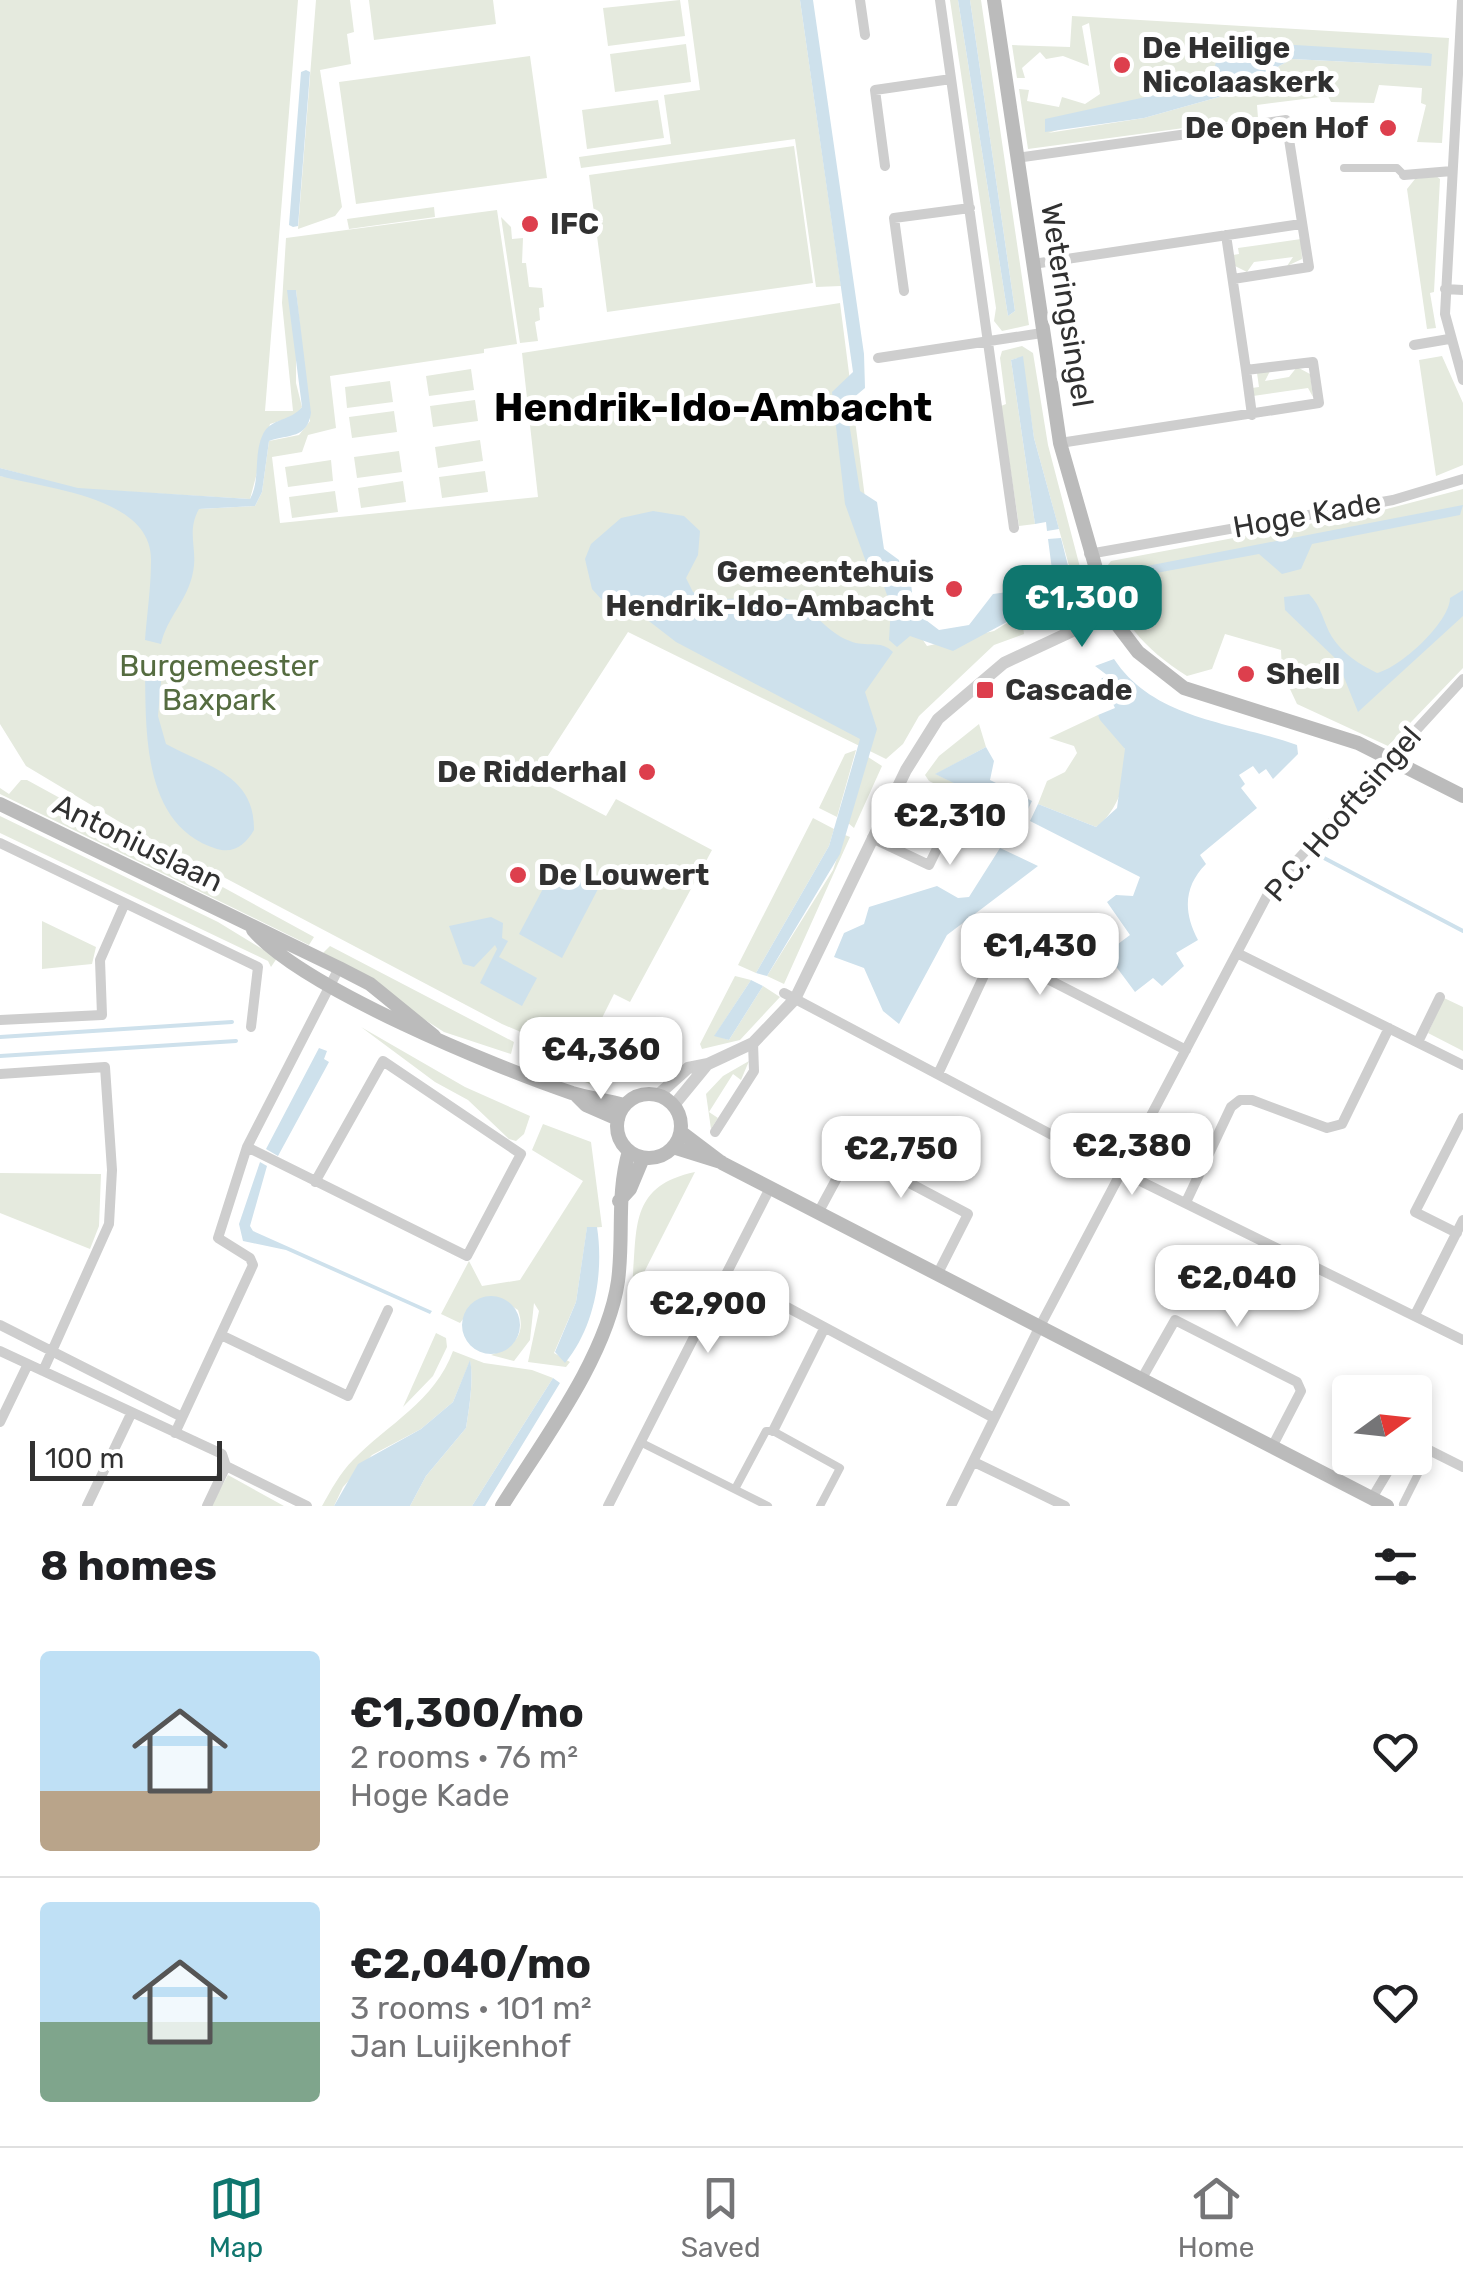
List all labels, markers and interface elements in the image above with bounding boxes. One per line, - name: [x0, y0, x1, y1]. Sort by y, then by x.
- place label: De Heilige Nicolaaskerk: [1142, 30, 1335, 100]
- marker: De Heilige Nicolaaskerk: [1111, 54, 1133, 76]
- place label: De Open Hof: [1185, 110, 1369, 146]
- marker: De Open Hof: [1377, 117, 1399, 139]
- street label: Weteringsingel: [1033, 200, 1101, 410]
- place label: IFC: [550, 206, 599, 242]
- marker: IFC: [519, 213, 541, 235]
- district label: Hendrik-Ido-Ambacht: [494, 384, 932, 431]
- street label: Hoge Kade: [1230, 484, 1384, 546]
- place label: Gemeentehuis Hendrik-Ido-Ambacht: [605, 554, 934, 624]
- pin: €1,300: [1001, 565, 1163, 650]
- marker: Gemeentehuis Hendrik-Ido-Ambacht: [943, 578, 965, 600]
- text: €1,300: [1025, 578, 1139, 616]
- park label: Burgemeester Baxpark: [119, 648, 319, 718]
- place label: Shell: [1266, 656, 1340, 692]
- marker: Shell: [1235, 663, 1257, 685]
- place label: Cascade: [1005, 672, 1133, 708]
- marker: Cascade: [974, 679, 996, 701]
- street label: P.C. Hooftsingel: [1257, 719, 1429, 909]
- place label: De Ridderhal: [437, 754, 627, 790]
- marker: De Ridderhal: [636, 761, 658, 783]
- pin: €2,310: [869, 783, 1031, 868]
- street label: Antoniuslaan: [47, 786, 229, 900]
- text: €2,310: [893, 796, 1007, 834]
- place label: De Louwert: [538, 857, 709, 893]
- marker: De Louwert: [507, 864, 529, 886]
- pin: €1,430: [959, 913, 1121, 998]
- text: €1,430: [983, 926, 1097, 964]
- pin: €4,360: [520, 1017, 682, 1102]
- text: €4,360: [541, 1030, 661, 1068]
- pin: €2,380: [1051, 1113, 1213, 1198]
- pin: €2,750: [820, 1116, 982, 1201]
- text: €2,380: [1072, 1126, 1192, 1164]
- text: €2,750: [844, 1129, 958, 1167]
- pin: €2,040: [1156, 1245, 1318, 1330]
- text: €2,040: [1177, 1258, 1297, 1296]
- pin: €2,900: [627, 1271, 789, 1356]
- text: €2,900: [649, 1284, 767, 1322]
- north arrow: [1332, 1375, 1432, 1475]
- map controls: [1332, 1375, 1432, 1475]
- scale bar: [30, 1436, 222, 1480]
- text: 100 m: [45, 1442, 124, 1475]
- icon: filters: [1368, 1539, 1423, 1594]
- text: 8 homes: [40, 1541, 217, 1591]
- text: €1,300/mo: [350, 1688, 584, 1738]
- icon: home: [120, 1691, 240, 1811]
- icon: heart: [1368, 1724, 1423, 1779]
- text: 2 rooms · 76 m²: [350, 1738, 578, 1776]
- text: Hoge Kade: [350, 1776, 510, 1814]
- text: €2,040/mo: [350, 1939, 591, 1989]
- icon: home: [120, 1942, 240, 2062]
- icon: heart: [1368, 1975, 1423, 2030]
- text: 3 rooms · 101 m²: [350, 1989, 592, 2027]
- text: Jan Luijkenhof: [350, 2027, 571, 2065]
- tab: Map: [209, 2171, 264, 2264]
- tab: Saved: [681, 2171, 761, 2264]
- tab: Home: [1178, 2171, 1254, 2264]

